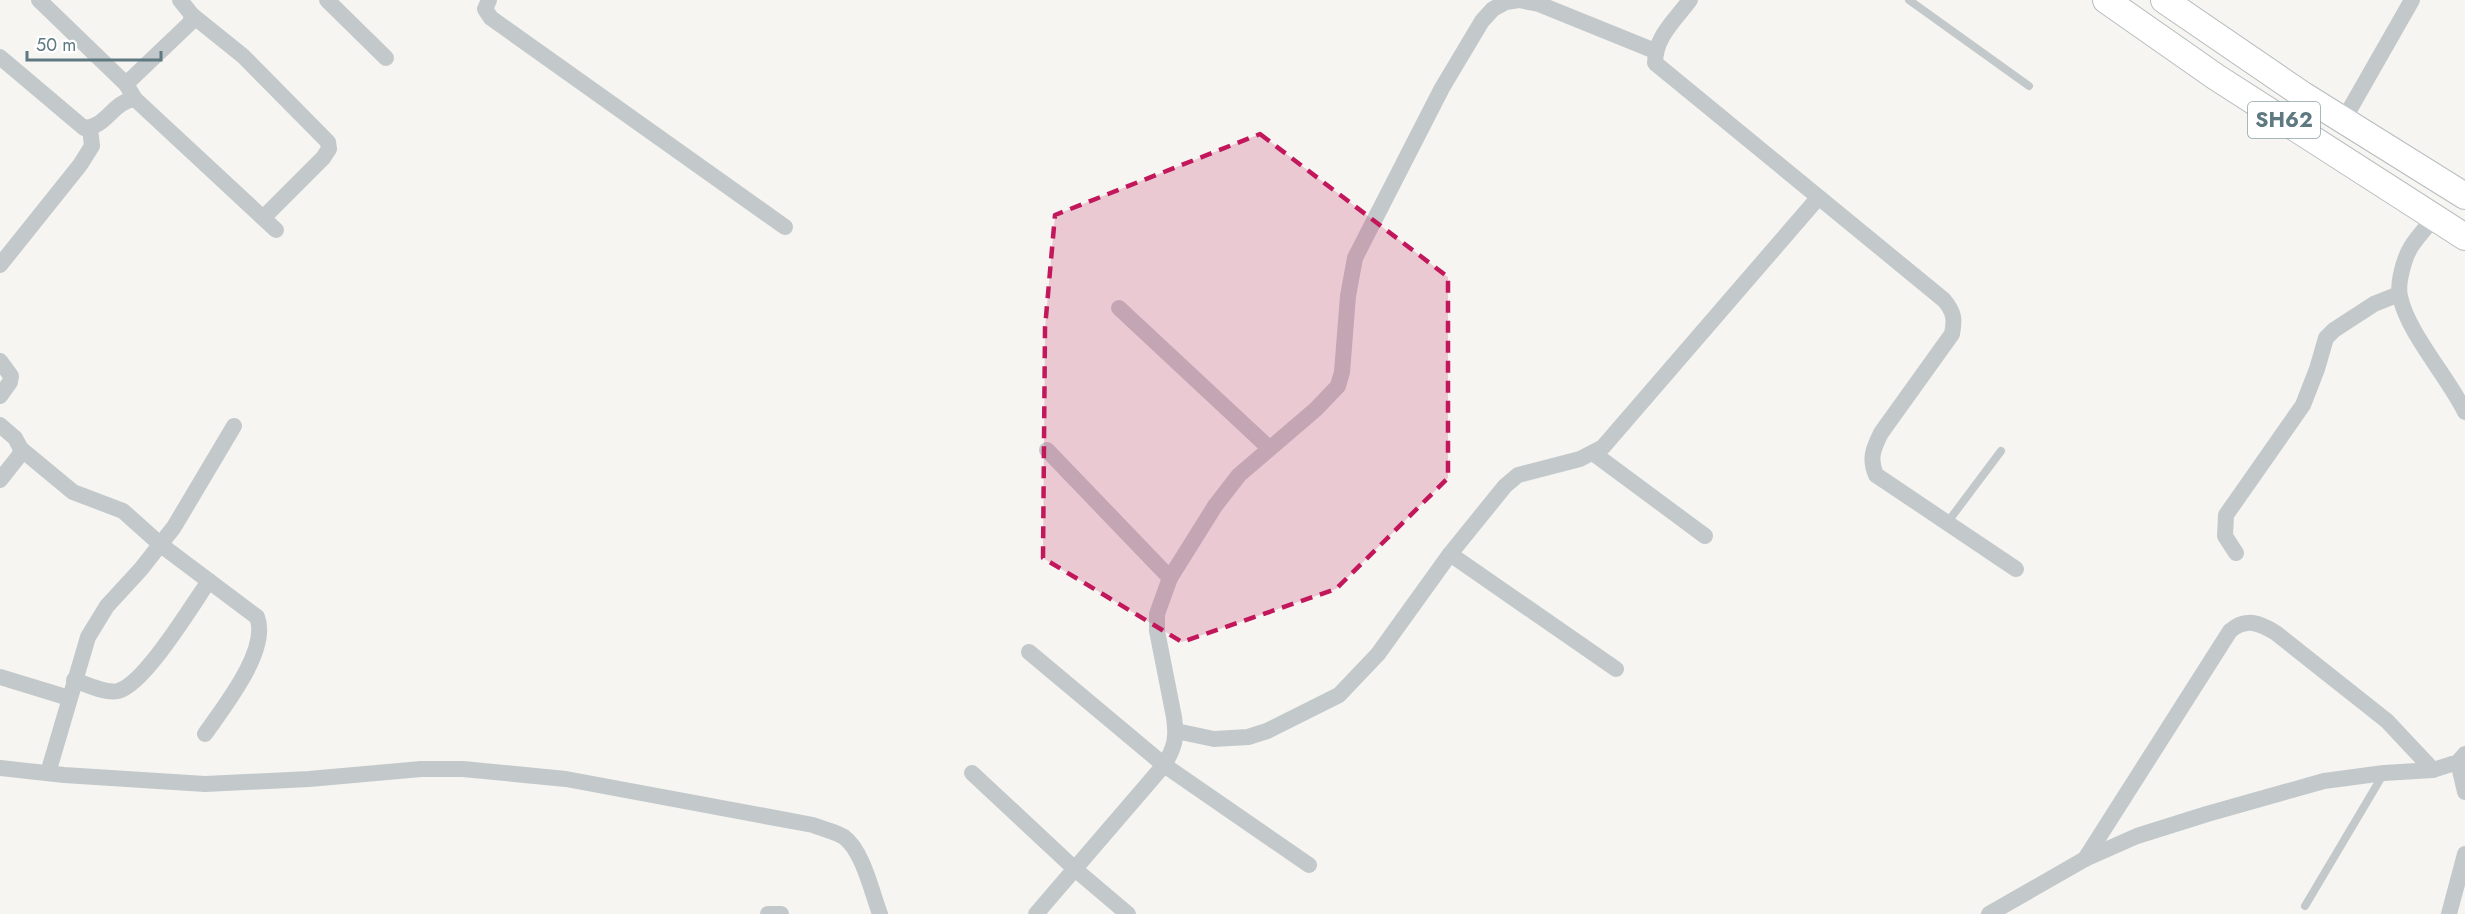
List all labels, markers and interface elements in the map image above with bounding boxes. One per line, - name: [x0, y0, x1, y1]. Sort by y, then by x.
- scale bar: [27, 24, 160, 62]
- text: 50 m: [36, 32, 76, 58]
- road number: SH62: [2248, 102, 2320, 138]

